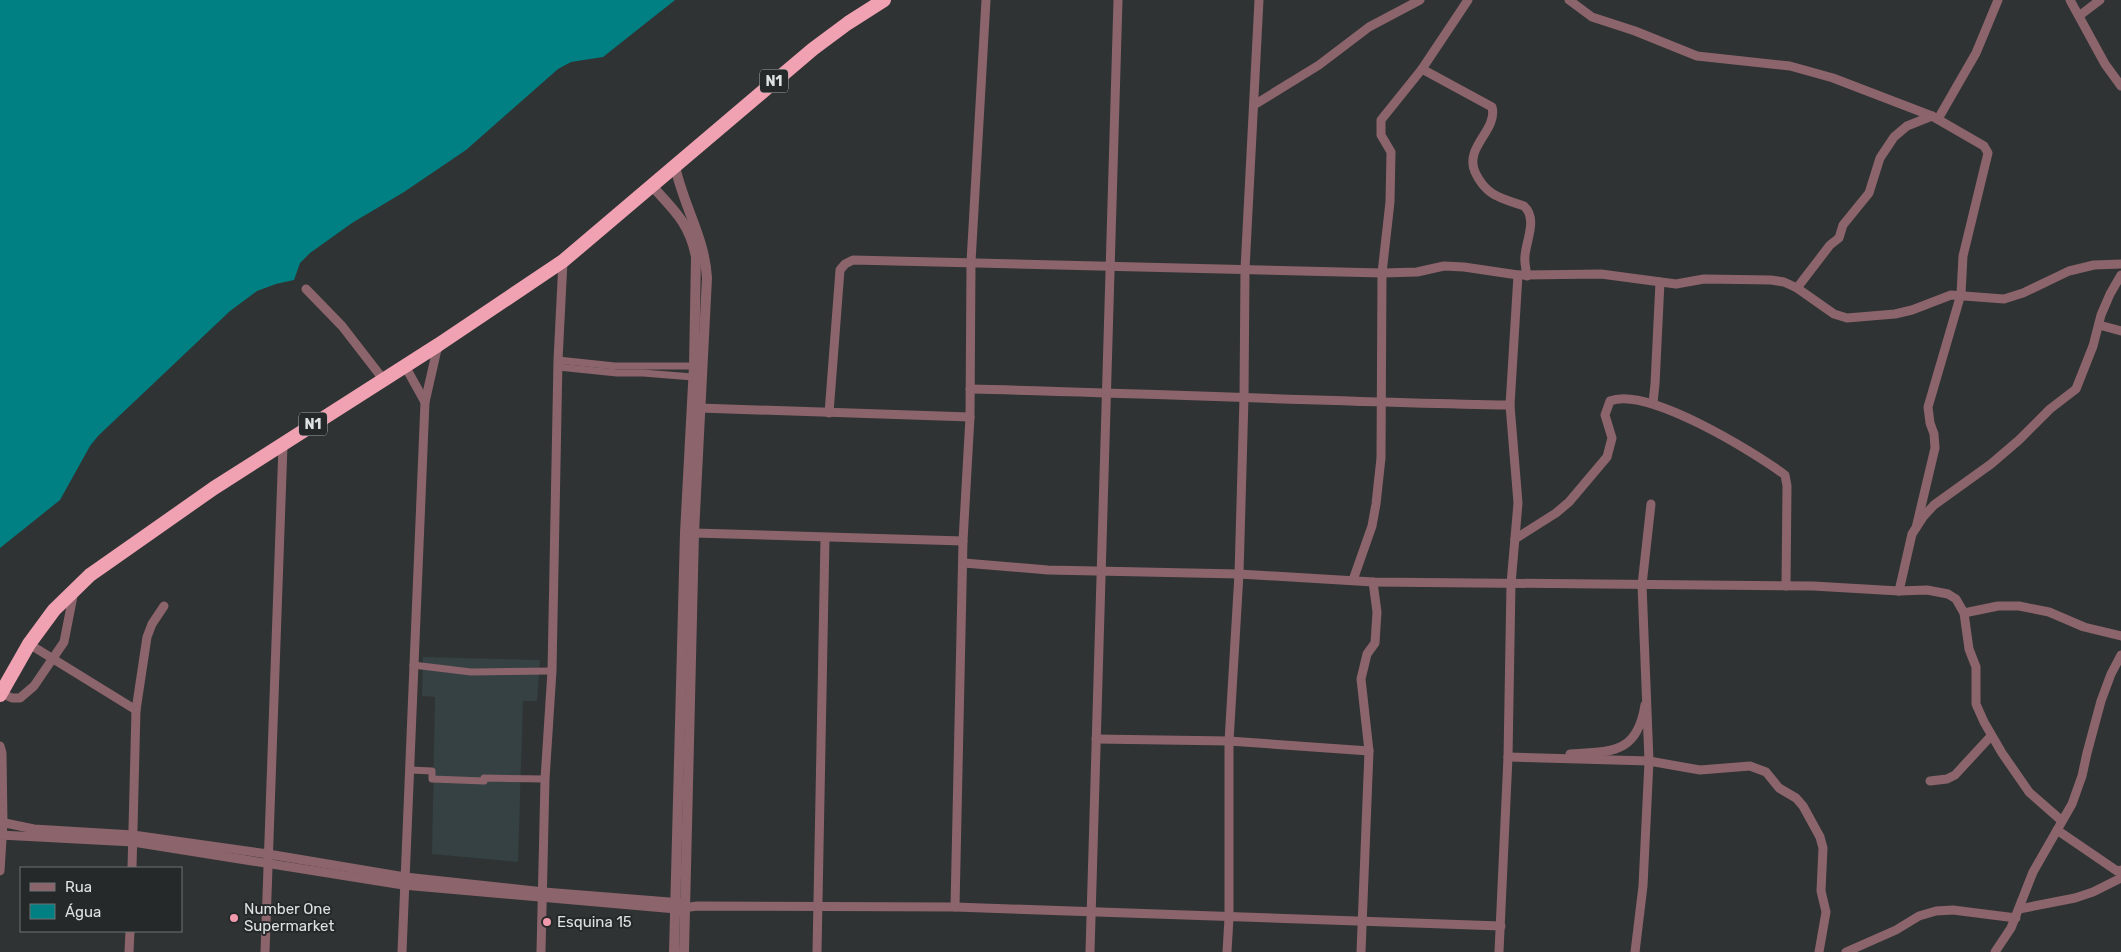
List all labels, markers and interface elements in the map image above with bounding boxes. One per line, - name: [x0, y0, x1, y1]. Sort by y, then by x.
- road number: N1: [760, 70, 788, 92]
- road number: N1: [299, 412, 327, 436]
- legend: [20, 867, 182, 932]
- text: Rua: [65, 878, 92, 896]
- place label: Number One Supermarket: [244, 900, 334, 935]
- text: Água: [65, 903, 101, 921]
- marker: Number One Supermarket: [228, 912, 240, 924]
- place label: Esquina 15: [557, 913, 632, 931]
- marker: Esquina 15: [541, 916, 553, 928]

